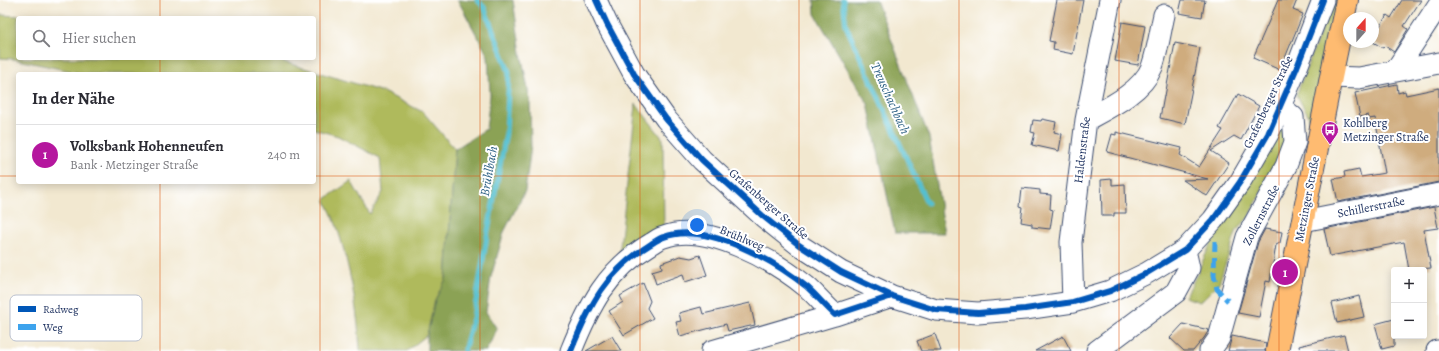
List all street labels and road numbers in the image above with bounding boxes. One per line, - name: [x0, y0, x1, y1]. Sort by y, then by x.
- street label: Grafenberger Straße: [1239, 53, 1297, 151]
- street label: Haldenstraße: [1070, 116, 1094, 184]
- street label: Metzinger Straße: [1291, 155, 1323, 243]
- street label: Grafenberger Straße: [726, 165, 812, 243]
- street label: Zollernstraße: [1239, 182, 1283, 248]
- street label: Schillerstraße: [1336, 193, 1406, 221]
- street label: Brühlweg: [717, 221, 767, 255]

